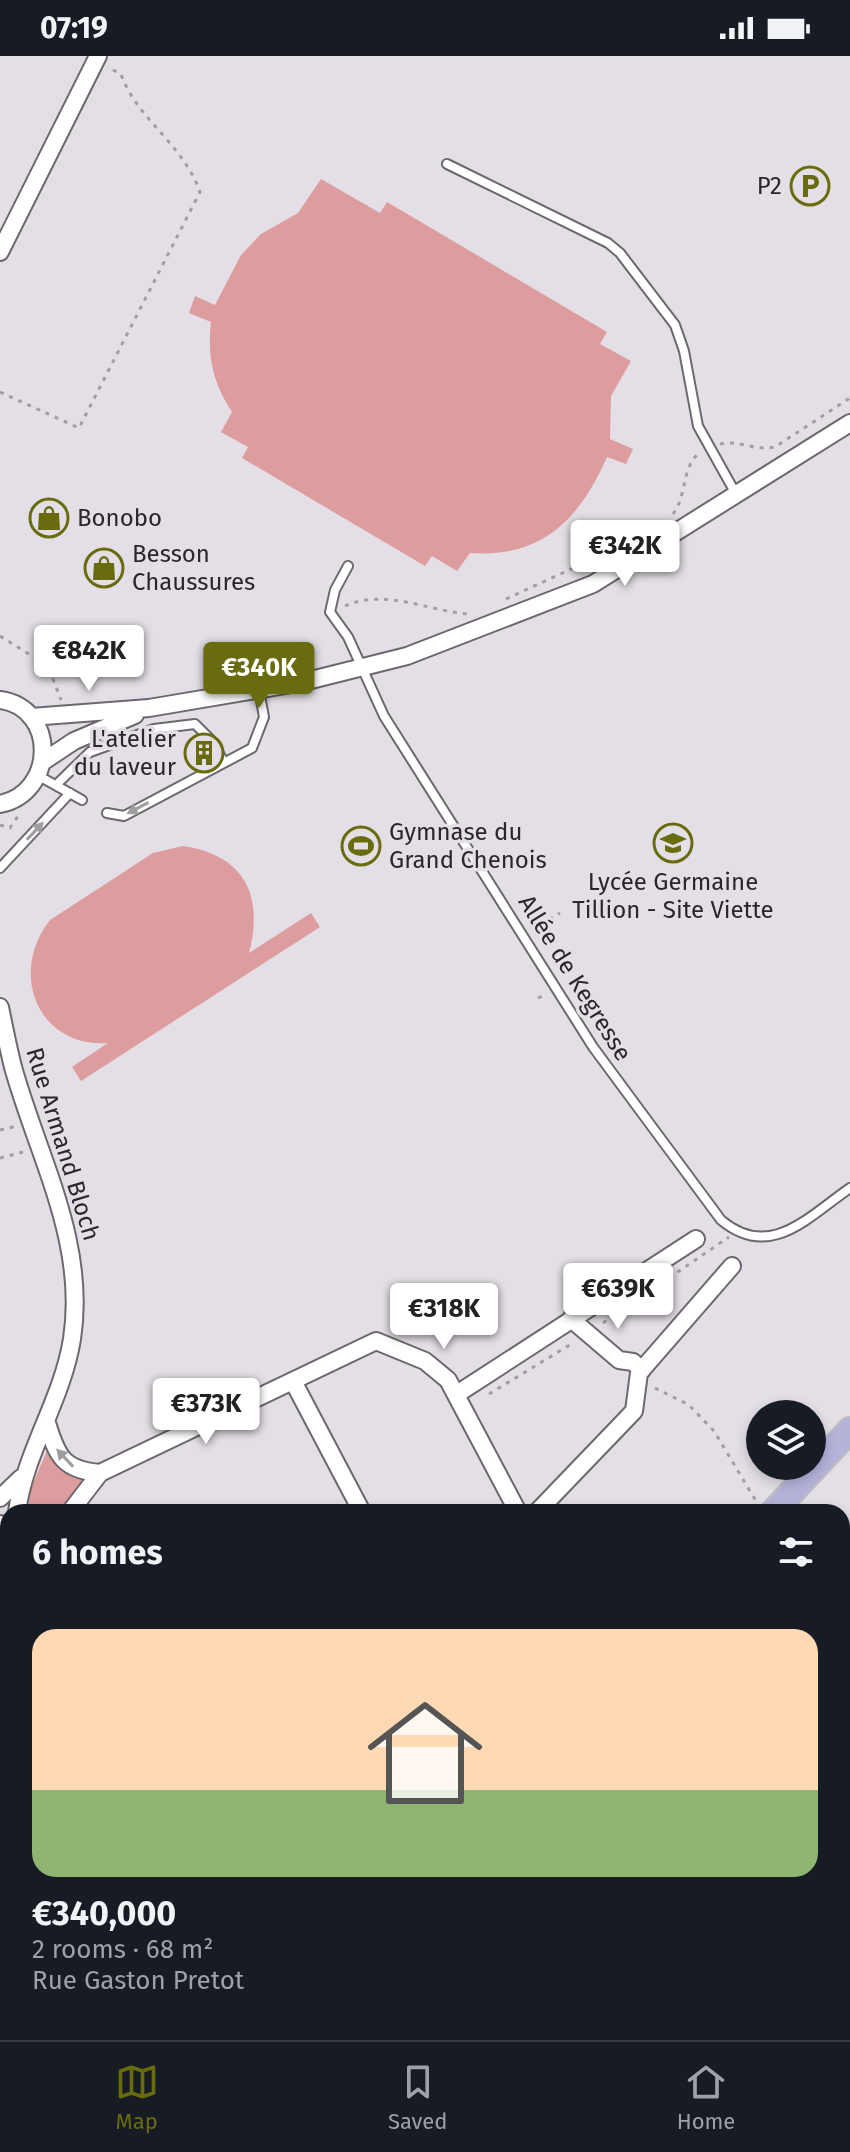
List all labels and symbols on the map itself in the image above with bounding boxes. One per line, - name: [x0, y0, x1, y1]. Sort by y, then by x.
- parking icon: P2: [789, 165, 831, 207]
- place label: P2: [757, 172, 782, 200]
- shop icon: Bonobo: [28, 497, 70, 539]
- place label: Bonobo: [77, 504, 162, 532]
- pin: €342K: [569, 520, 681, 588]
- place label: Besson Chaussures: [132, 540, 255, 596]
- shop icon: Besson Chaussures: [83, 547, 125, 589]
- pin: €842K: [33, 625, 145, 693]
- pin: €340K: [203, 642, 315, 710]
- place label: L'atelier du laveur: [74, 725, 177, 781]
- building icon: L'atelier du laveur: [183, 732, 225, 774]
- one-way arrow: [127, 801, 149, 815]
- place label: Gymnase du Grand Chenois: [389, 818, 547, 874]
- one-way arrow: [25, 821, 43, 840]
- school or university icon: Lycée Germaine Tillion - Site Viette: [652, 822, 694, 864]
- sports icon: Gymnase du Grand Chenois: [340, 825, 382, 867]
- place label: Lycée Germaine Tillion - Site Viette: [572, 868, 774, 924]
- street label: Allée de Kegresse: [513, 890, 637, 1066]
- street label: Rue Armand Bloch: [20, 1044, 106, 1244]
- pin: €639K: [562, 1263, 674, 1331]
- pin: €318K: [388, 1283, 500, 1351]
- pin: €373K: [150, 1378, 262, 1446]
- one-way arrow: [56, 1449, 74, 1468]

